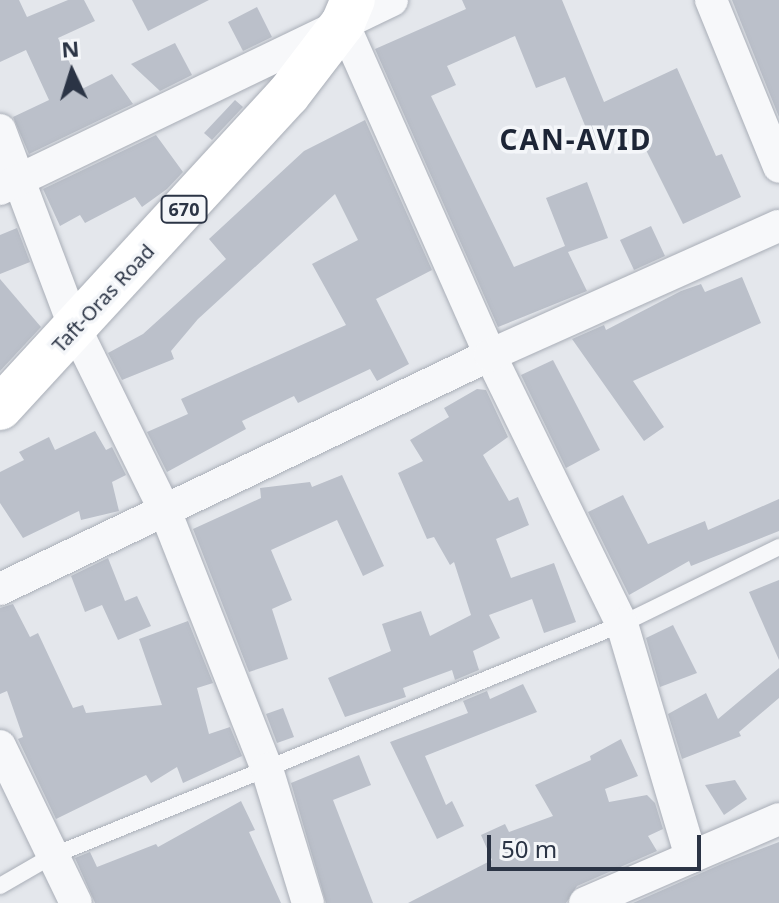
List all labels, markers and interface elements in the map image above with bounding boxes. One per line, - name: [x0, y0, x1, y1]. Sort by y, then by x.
- north arrow: [32, 32, 112, 112]
- text: N: [60, 32, 80, 64]
- district label: CAN-AVID: [500, 122, 652, 156]
- road number: 670: [160, 195, 208, 223]
- street label: Taft-Oras Road: [47, 239, 159, 357]
- scale bar: [491, 819, 705, 869]
- text: 50 m: [501, 832, 557, 865]

